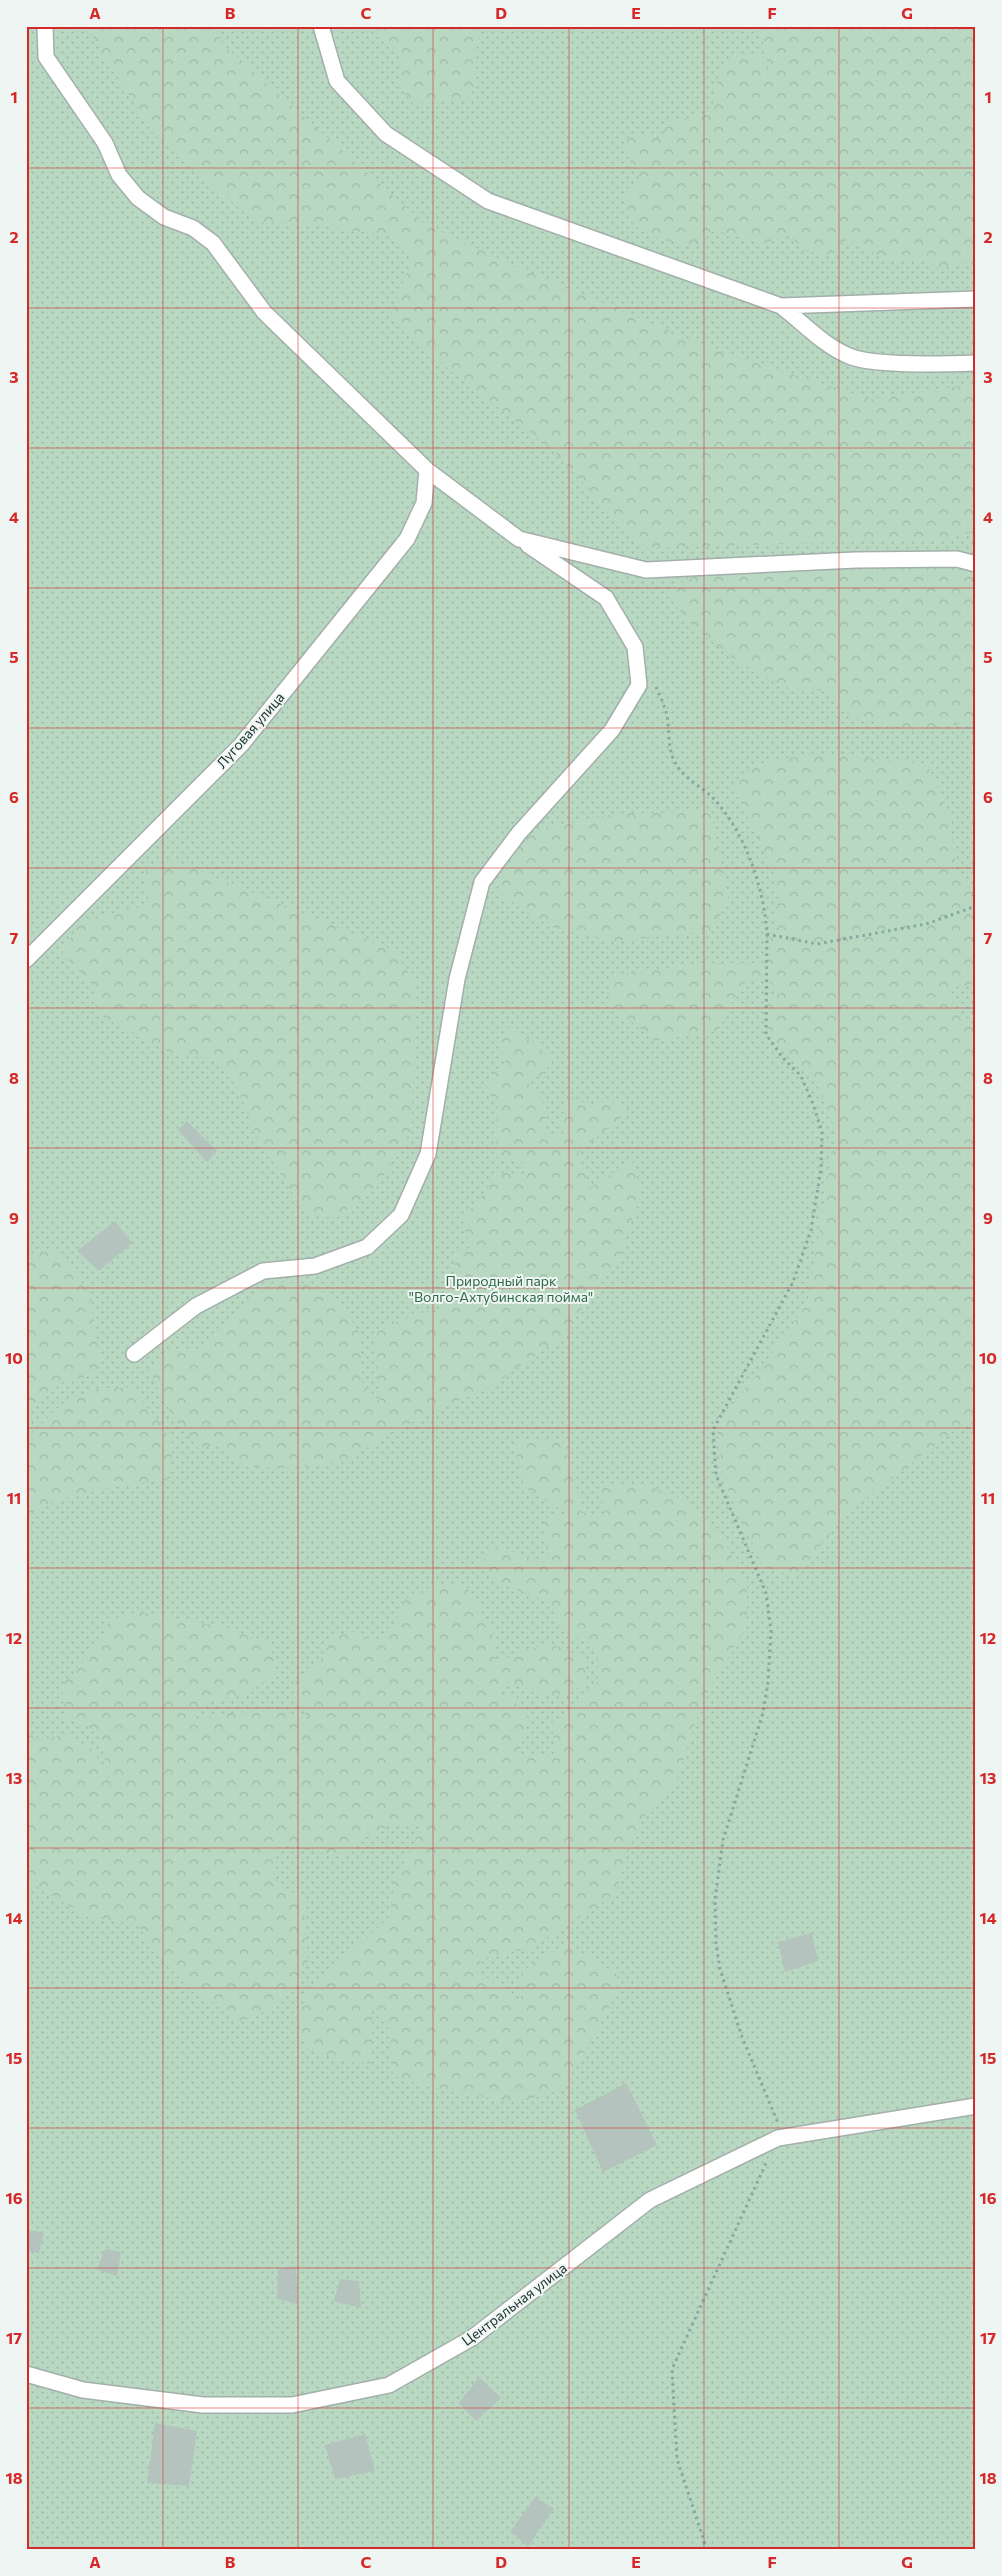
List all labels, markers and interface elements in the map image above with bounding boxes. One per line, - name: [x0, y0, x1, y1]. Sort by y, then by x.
- text: A: [89, 3, 101, 22]
- text: B: [225, 3, 236, 22]
- text: C: [361, 3, 372, 22]
- text: D: [495, 3, 507, 22]
- text: E: [631, 3, 641, 22]
- text: F: [767, 3, 777, 22]
- text: G: [901, 3, 913, 22]
- text: 1: [10, 87, 18, 106]
- text: 1: [984, 87, 992, 106]
- text: 2: [9, 227, 19, 246]
- text: 2: [983, 227, 993, 246]
- text: 3: [9, 367, 19, 386]
- text: 3: [983, 367, 993, 386]
- text: 4: [9, 507, 19, 526]
- text: 4: [983, 507, 993, 526]
- text: 5: [9, 647, 19, 666]
- text: 5: [983, 647, 993, 666]
- street label: Луговая улица: [212, 689, 288, 771]
- text: 6: [9, 787, 19, 806]
- text: 6: [983, 787, 993, 806]
- text: 7: [10, 928, 19, 947]
- text: 7: [984, 928, 993, 947]
- text: 8: [9, 1068, 19, 1087]
- text: 8: [983, 1068, 993, 1087]
- text: 9: [9, 1208, 19, 1227]
- text: 9: [983, 1208, 993, 1227]
- park label: Природный парк "Волго-Ахтубинская пойма": [409, 1272, 593, 1305]
- text: 10: [5, 1348, 23, 1367]
- text: 10: [979, 1348, 997, 1367]
- text: 11: [7, 1488, 21, 1507]
- text: 11: [981, 1488, 995, 1507]
- text: 12: [6, 1628, 22, 1647]
- text: 12: [980, 1628, 996, 1647]
- text: 13: [6, 1768, 22, 1787]
- text: 13: [980, 1768, 996, 1787]
- text: 14: [5, 1908, 23, 1927]
- text: 14: [979, 1908, 997, 1927]
- text: 15: [6, 2048, 22, 2067]
- text: 15: [980, 2048, 996, 2067]
- text: 16: [5, 2188, 23, 2207]
- text: 16: [979, 2188, 997, 2207]
- street label: Центральная улица: [458, 2259, 570, 2349]
- text: 17: [6, 2328, 22, 2347]
- text: 17: [980, 2328, 996, 2347]
- text: 18: [5, 2468, 23, 2487]
- text: 18: [979, 2468, 997, 2487]
- text: A: [89, 2552, 101, 2571]
- text: B: [225, 2552, 236, 2571]
- text: C: [361, 2552, 372, 2571]
- text: D: [495, 2552, 507, 2571]
- text: E: [631, 2552, 641, 2571]
- text: F: [767, 2552, 777, 2571]
- text: G: [901, 2552, 913, 2571]

